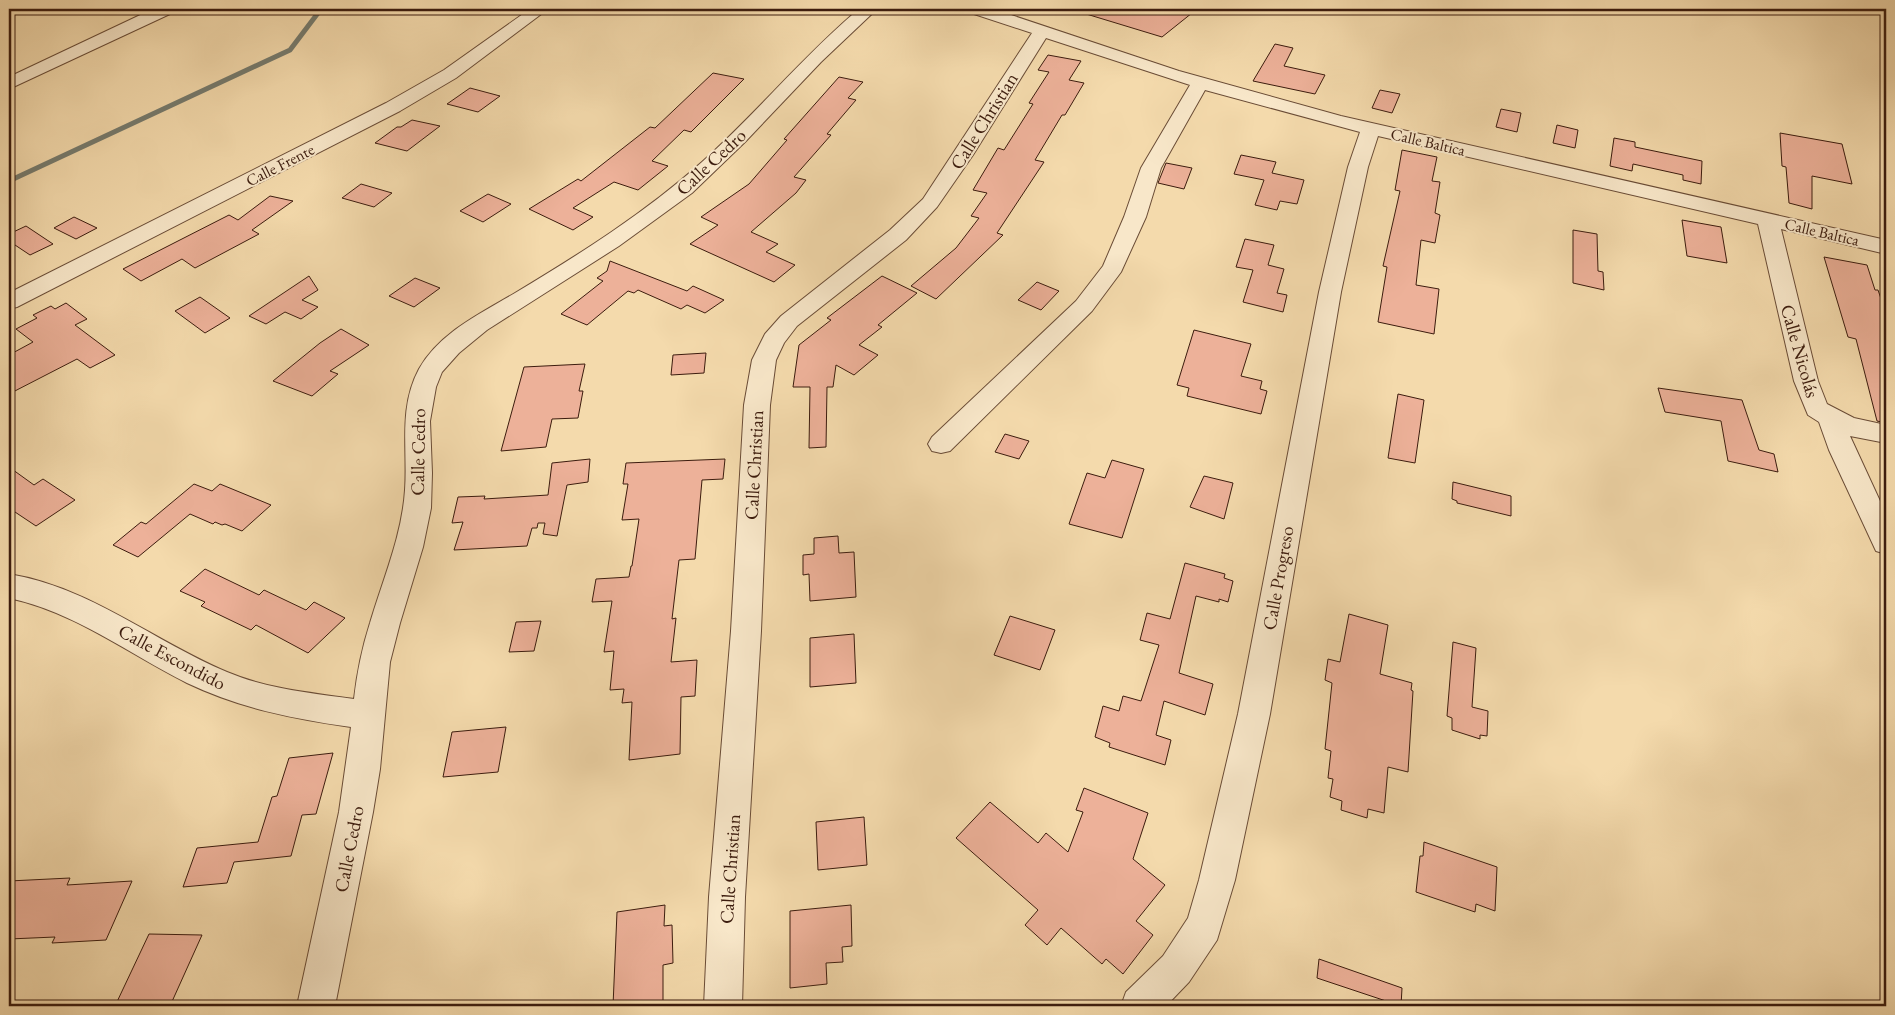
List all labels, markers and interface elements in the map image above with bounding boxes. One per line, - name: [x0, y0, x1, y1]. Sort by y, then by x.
- street label: Calle Christian: [944, 68, 1024, 174]
- street label: Calle Cedro: [670, 123, 752, 201]
- street label: Calle Baltica: [1389, 123, 1468, 161]
- street label: Calle Frente: [242, 139, 318, 191]
- street label: Calle Baltica: [1783, 213, 1862, 251]
- street label: Calle Nicolás: [1775, 301, 1825, 401]
- street label: Calle Cedro: [405, 408, 431, 496]
- street label: Calle Christian: [739, 409, 769, 521]
- street label: Calle Progreso: [1257, 524, 1299, 632]
- street label: Calle Escondido: [114, 618, 230, 696]
- street label: Calle Cedro: [328, 804, 370, 894]
- street label: Calle Christian: [714, 813, 746, 925]

